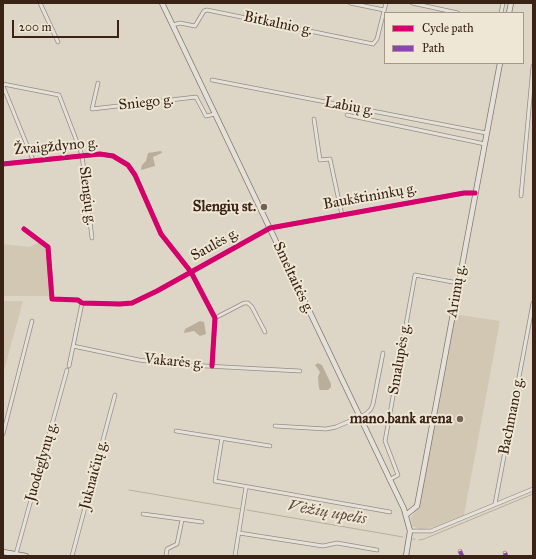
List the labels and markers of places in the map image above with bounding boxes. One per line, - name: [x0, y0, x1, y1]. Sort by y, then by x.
- place label: Slengių st.: [193, 198, 256, 216]
- marker: Slengių st.: [259, 202, 269, 212]
- place label: mano.bank arena: [350, 410, 452, 428]
- marker: mano.bank arena: [455, 414, 465, 424]

